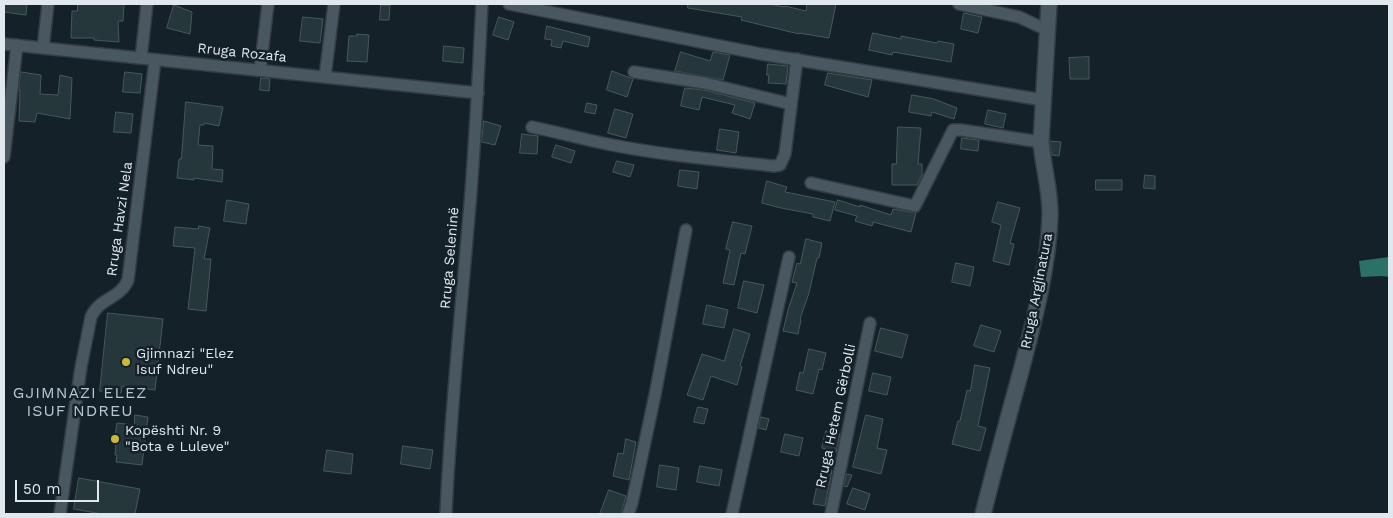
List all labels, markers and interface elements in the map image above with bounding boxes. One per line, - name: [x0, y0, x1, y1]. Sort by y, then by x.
- street label: Rruga Rozafa: [197, 40, 287, 66]
- street label: Rruga Havzi Nela: [104, 161, 136, 277]
- street label: Rruga Seleninë: [437, 206, 463, 310]
- street label: Rruga Argjinatura: [1018, 232, 1056, 350]
- street label: Rruga Hetem Gërbolli: [812, 342, 860, 490]
- place label: Gjimnazi "Elez Isuf Ndreu": [136, 346, 234, 378]
- marker: Gjimnazi "Elez Isuf Ndreu": [120, 356, 132, 368]
- district label: GJIMNAZI ELEZ ISUF NDREU: [11, 383, 149, 421]
- place label: Kopështi Nr. 9 "Bota e Luleve": [125, 423, 229, 456]
- marker: Kopështi Nr. 9 "Bota e Luleve": [109, 433, 121, 445]
- scale bar: [18, 470, 101, 502]
- text: 50 m: [23, 480, 60, 498]

